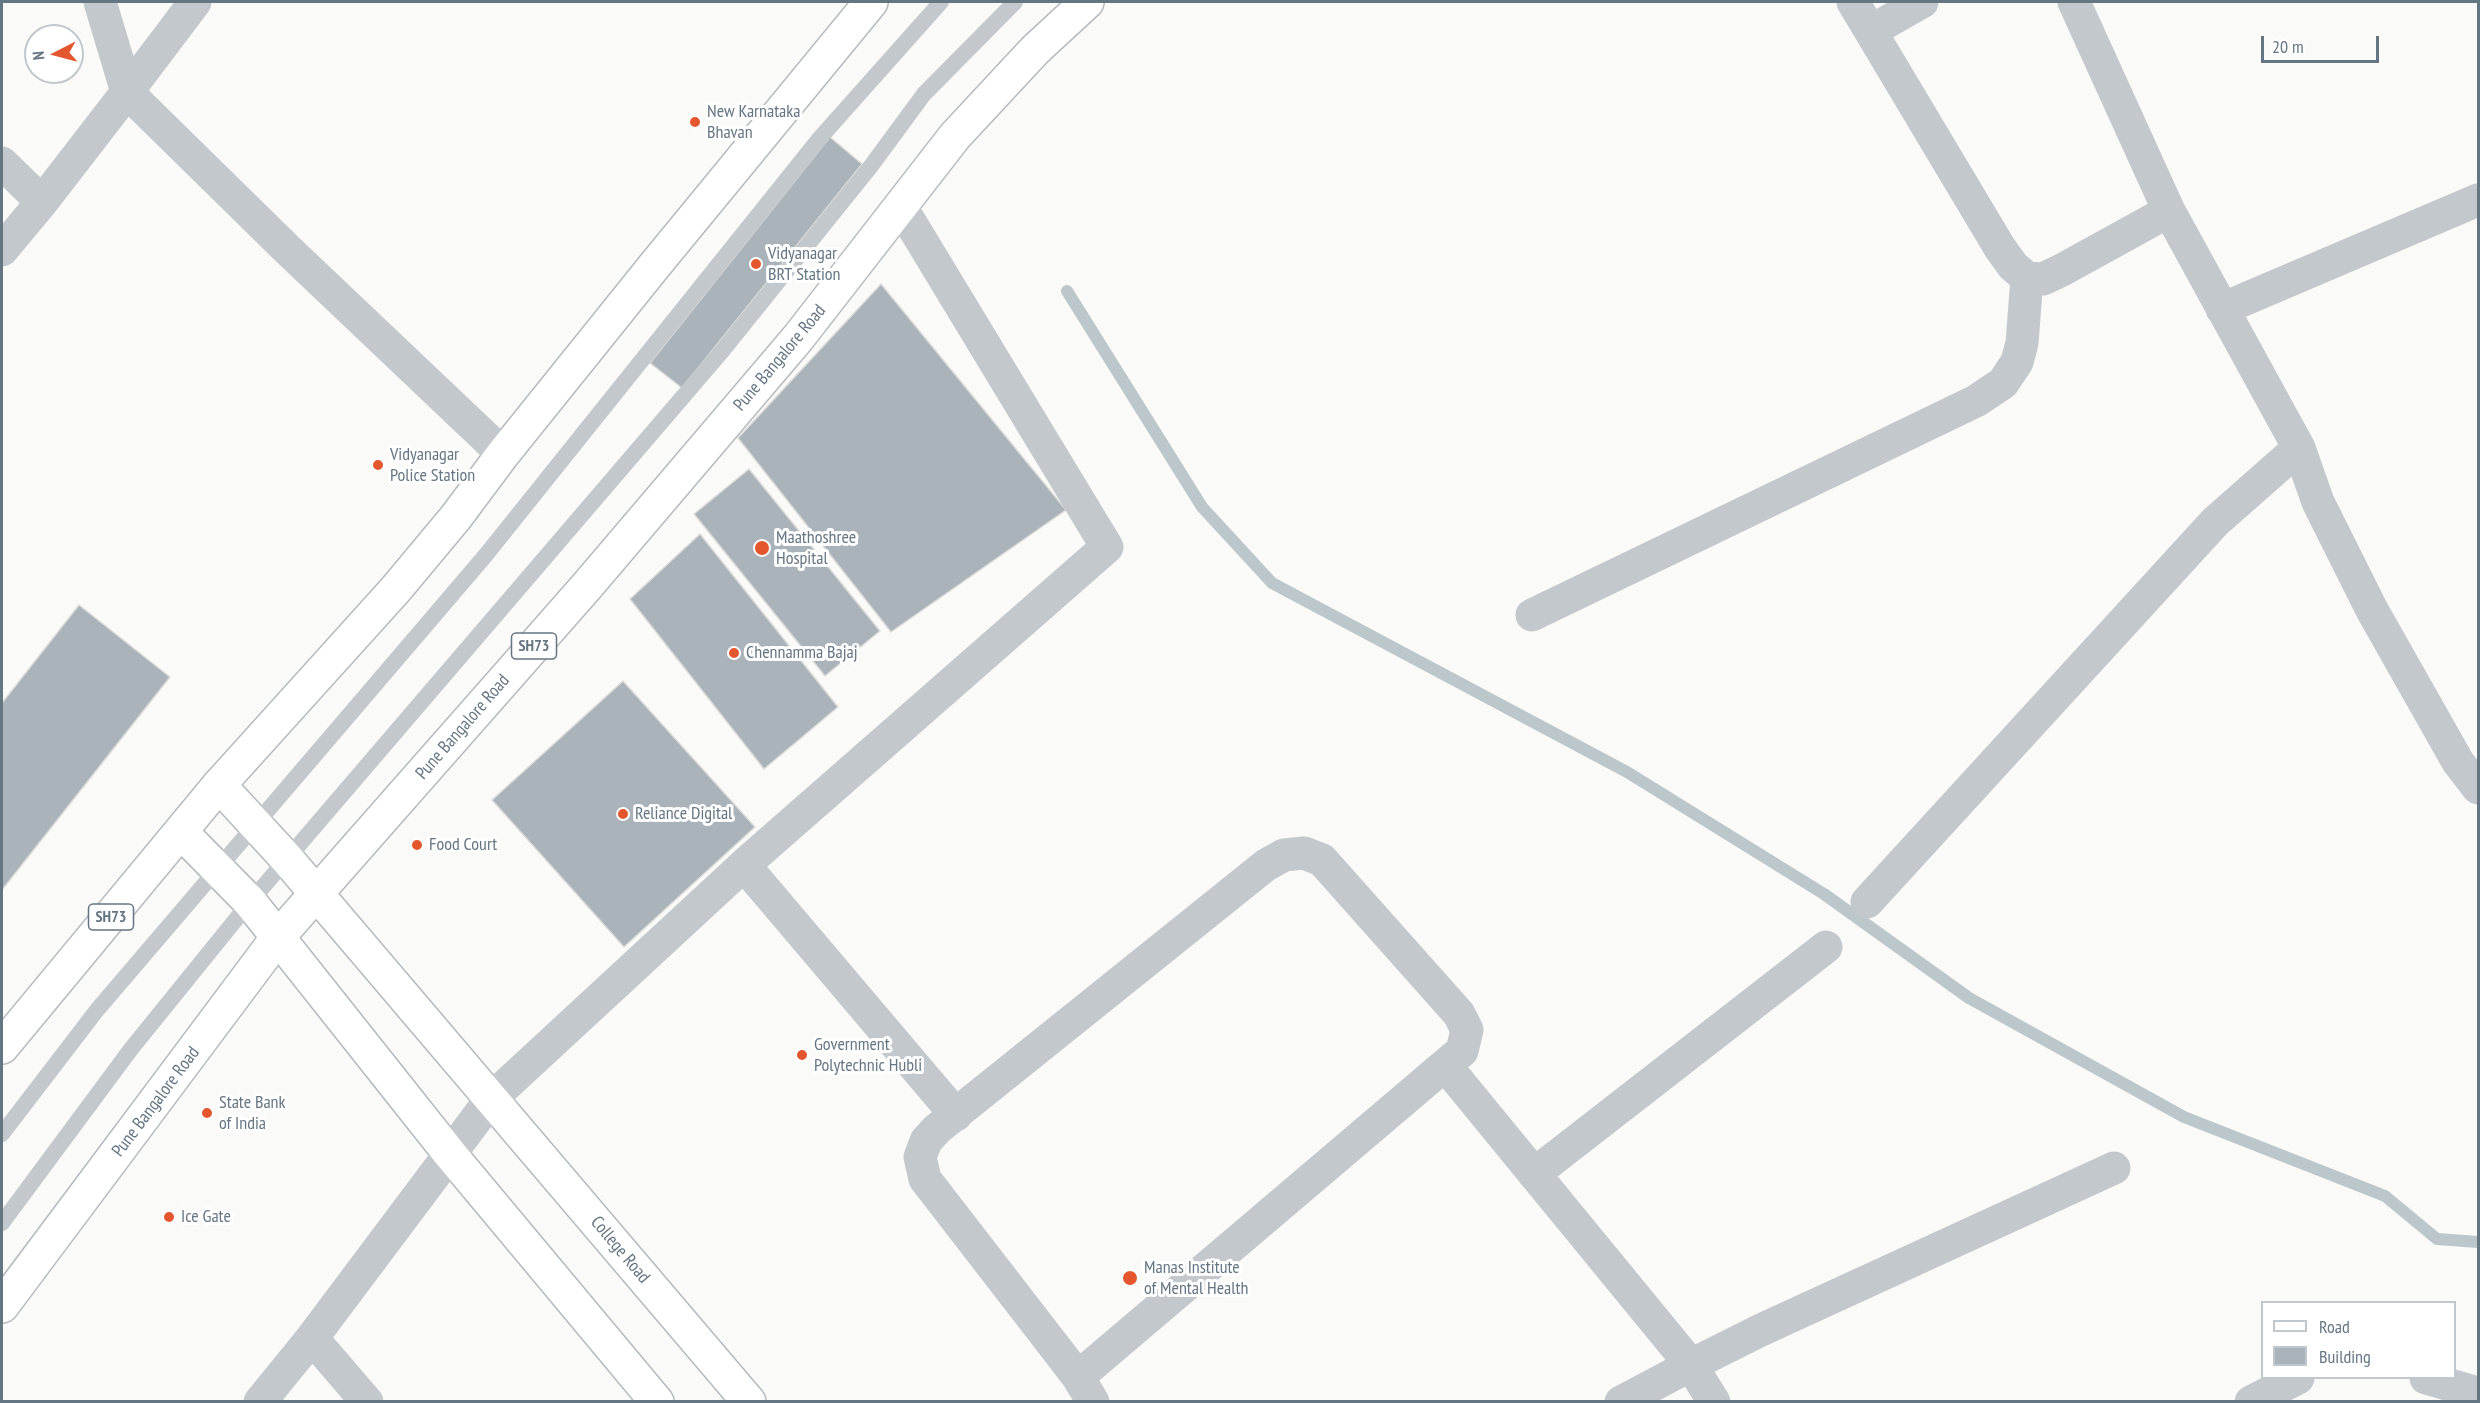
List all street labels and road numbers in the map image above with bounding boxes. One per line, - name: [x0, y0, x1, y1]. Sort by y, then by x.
- street label: Pune Bangalore Road: [729, 300, 831, 416]
- road number: SH73: [512, 633, 556, 659]
- street label: Pune Bangalore Road: [412, 670, 514, 784]
- road number: SH73: [88, 904, 134, 930]
- street label: Pune Bangalore Road: [108, 1043, 204, 1161]
- street label: College Road: [586, 1212, 654, 1288]

